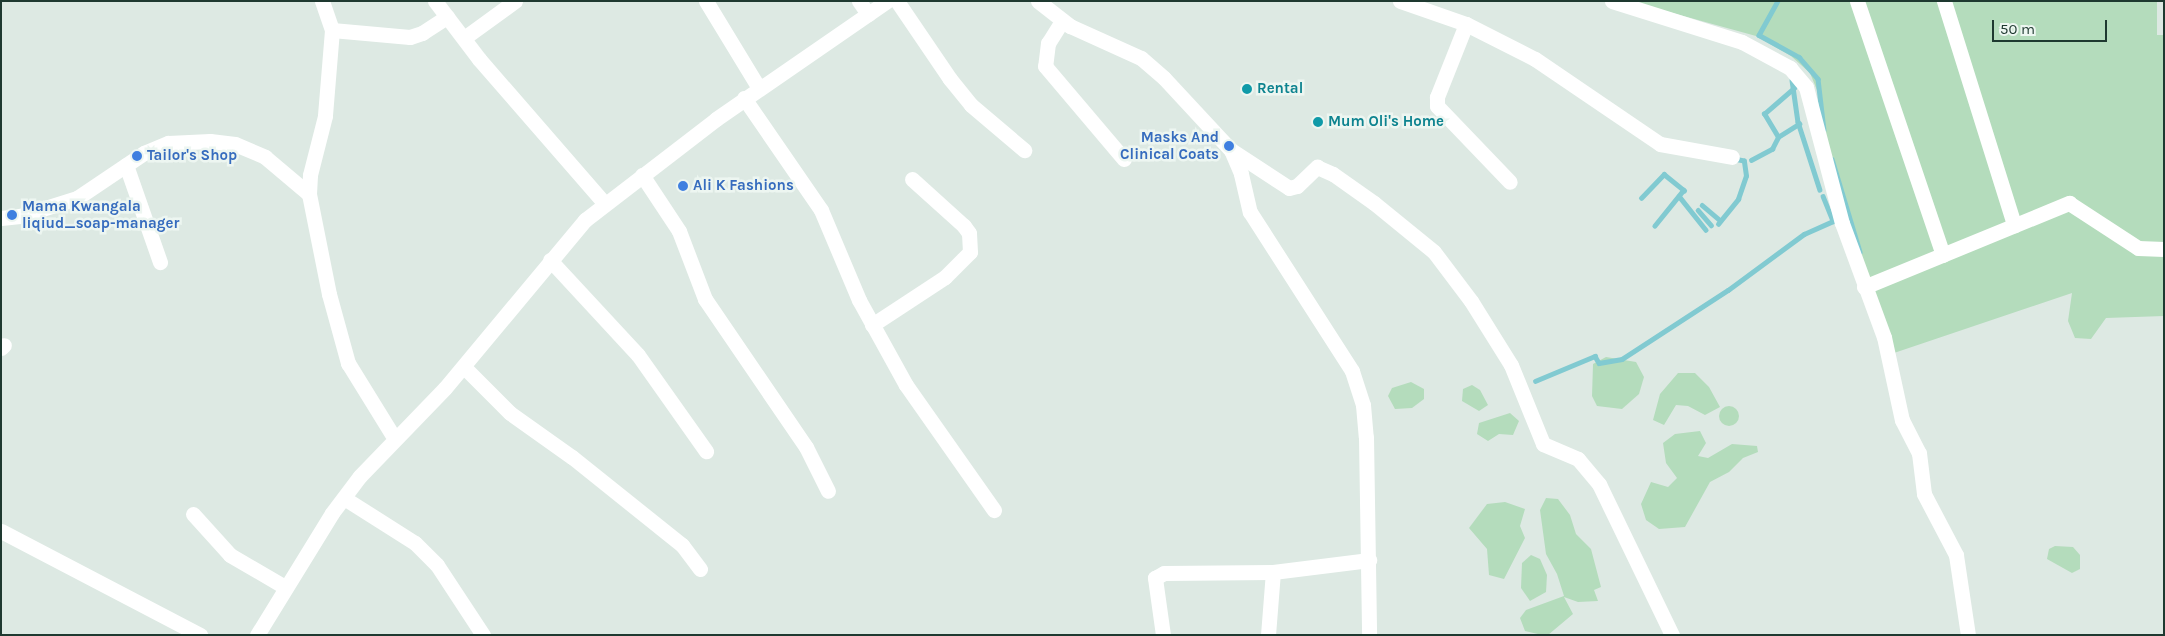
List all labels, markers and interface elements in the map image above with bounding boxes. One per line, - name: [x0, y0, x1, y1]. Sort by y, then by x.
- scale bar: [1995, 10, 2110, 42]
- text: 50 m: [2000, 20, 2035, 38]
- place label: Rental: [1257, 80, 1303, 98]
- marker: Rental: [1241, 83, 1253, 95]
- place label: Mum Oli's Home: [1328, 113, 1444, 131]
- marker: Mum Oli's Home: [1312, 116, 1324, 128]
- place label: Masks And Clinical Coats: [1120, 128, 1219, 163]
- marker: Masks And Clinical Coats: [1223, 140, 1235, 152]
- place label: Tailor's Shop: [147, 147, 237, 165]
- marker: Tailor's Shop: [131, 150, 143, 162]
- place label: Ali K Fashions: [693, 177, 794, 195]
- marker: Ali K Fashions: [677, 180, 689, 192]
- place label: Mama Kwangala liqiud_soap-manager: [22, 197, 179, 232]
- marker: Mama Kwangala liqiud_soap-manager: [6, 209, 18, 221]

